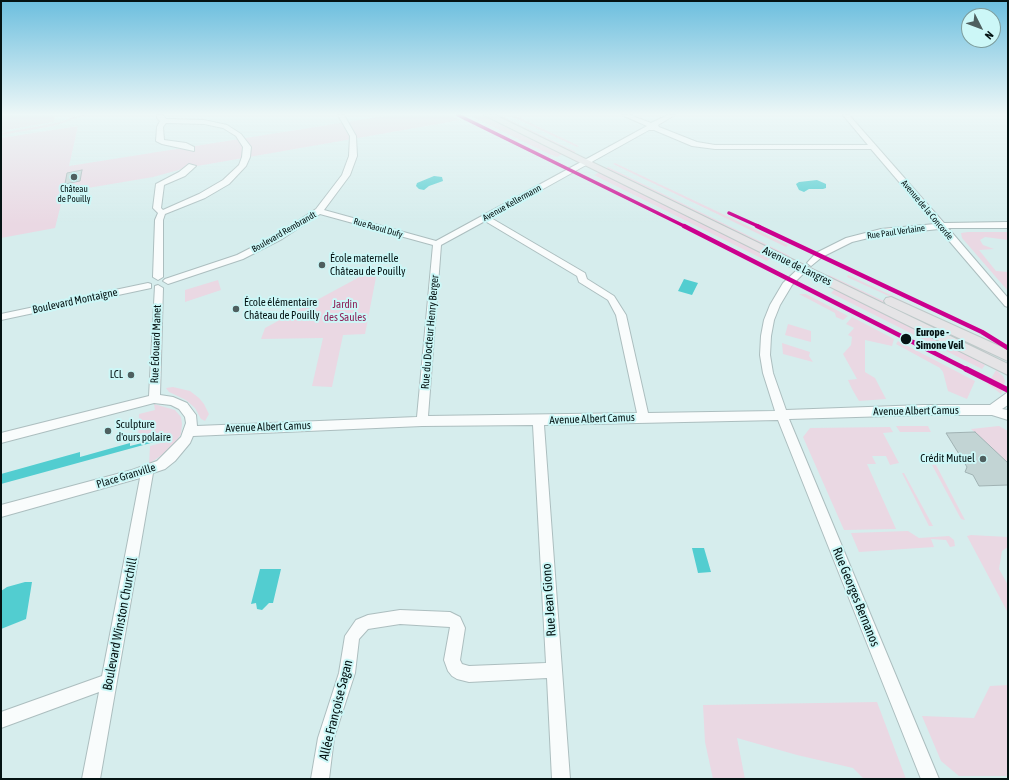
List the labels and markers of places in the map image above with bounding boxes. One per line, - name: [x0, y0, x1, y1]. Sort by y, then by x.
- marker: Château de Pouilly: [69, 172, 79, 182]
- place label: Château de Pouilly: [58, 184, 90, 205]
- place label: École maternelle Château de Pouilly: [330, 252, 406, 278]
- marker: École maternelle Château de Pouilly: [317, 260, 327, 270]
- place label: École élémentaire Château de Pouilly: [244, 296, 320, 322]
- marker: École élémentaire Château de Pouilly: [231, 304, 241, 314]
- place label: Europe - Simone Veil: [916, 326, 964, 352]
- marker: Europe - Simone Veil: [899, 332, 913, 346]
- place label: LCL: [110, 368, 123, 382]
- marker: LCL: [126, 370, 136, 380]
- place label: Sculpture d'ours polaire: [116, 418, 171, 444]
- marker: Sculpture d'ours polaire: [103, 426, 113, 436]
- place label: Crédit Mutuel: [920, 452, 975, 466]
- marker: Crédit Mutuel: [978, 454, 988, 464]

